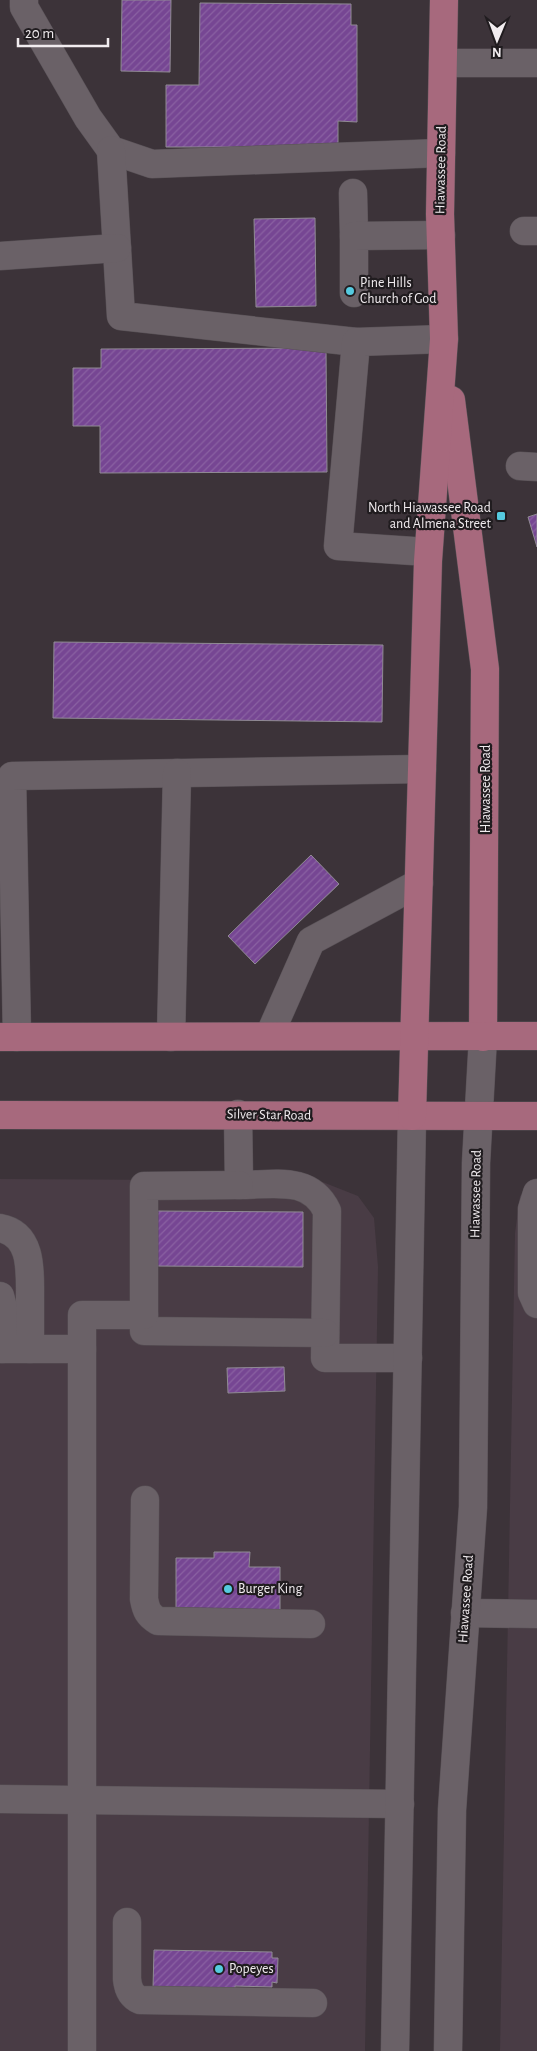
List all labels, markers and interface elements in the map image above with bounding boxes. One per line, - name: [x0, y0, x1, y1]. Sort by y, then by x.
- scale bar: [18, 15, 108, 47]
- north arrow: [472, 15, 522, 65]
- text: 20 m: [25, 26, 54, 41]
- text: N: [492, 45, 502, 59]
- street label: Hiawassee Road: [433, 126, 449, 214]
- place label: Pine Hills Church of God: [360, 276, 436, 306]
- marker: Pine Hills Church of God: [344, 285, 356, 297]
- place label: North Hiawassee Road and Almena Street: [368, 501, 492, 531]
- marker: North Hiawassee Road and Almena Street: [495, 510, 507, 522]
- street label: Hiawassee Road: [479, 745, 493, 833]
- street label: Silver Star Road: [227, 1107, 311, 1123]
- street label: Hiawassee Road: [468, 1150, 484, 1238]
- street label: Hiawassee Road: [456, 1554, 476, 1644]
- place label: Burger King: [238, 1582, 302, 1596]
- marker: Burger King: [222, 1583, 234, 1595]
- place label: Popeyes: [229, 1962, 274, 1976]
- marker: Popeyes: [213, 1963, 225, 1975]

